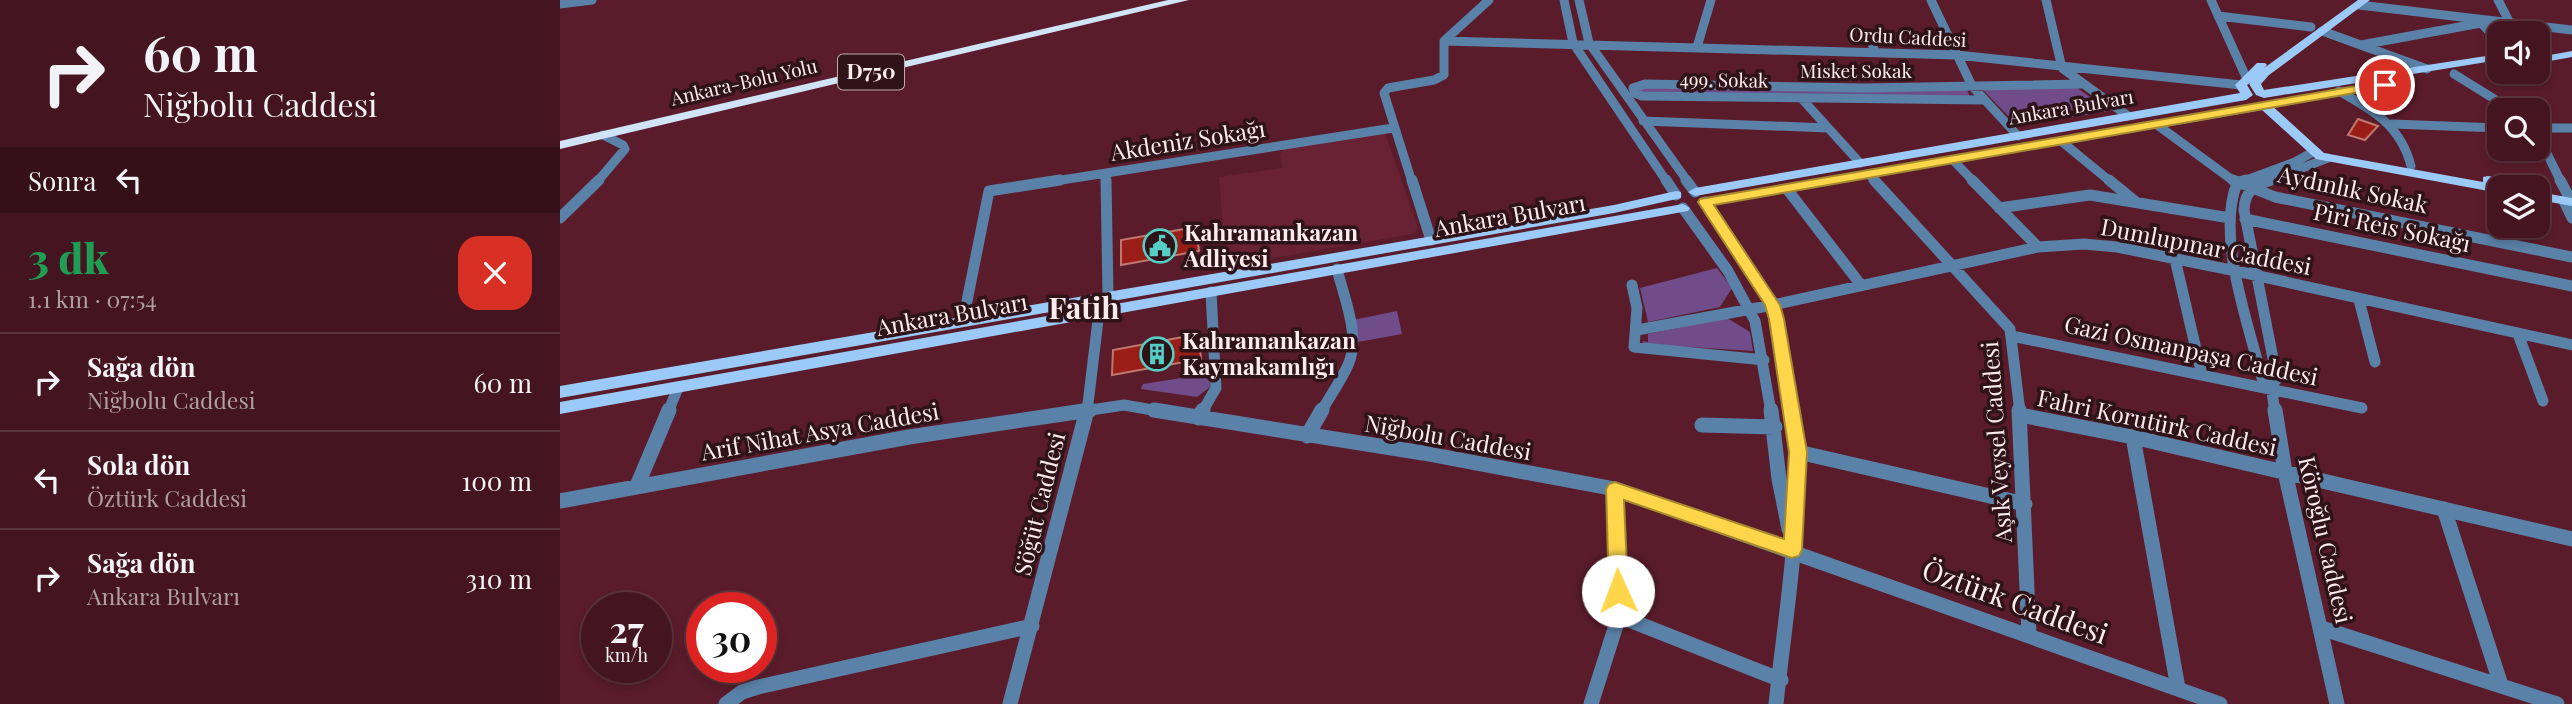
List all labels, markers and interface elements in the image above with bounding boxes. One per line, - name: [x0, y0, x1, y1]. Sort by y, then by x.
- text: 60 m: [143, 19, 258, 84]
- street label: Ordu Caddesi: [1849, 20, 1968, 52]
- map controls: [2487, 21, 2550, 238]
- button: sound: [2487, 21, 2550, 84]
- icon: right: [28, 28, 119, 119]
- street label: Ankara-Bolu Yolu: [667, 52, 820, 111]
- road number: D750: [838, 55, 904, 90]
- pin: [2355, 55, 2415, 115]
- street label: Misket Sokak: [1800, 57, 1913, 83]
- street label: 499. Sokak: [1679, 65, 1769, 93]
- icon: arrive: [2366, 66, 2404, 104]
- text: Niğbolu Caddesi: [143, 82, 377, 125]
- street label: Ankara Bulvarı: [2005, 82, 2136, 130]
- button: search: [2487, 98, 2550, 161]
- street label: Akdeniz Sokağı: [1107, 112, 1268, 167]
- street label: Aydınlık Sokak: [2275, 157, 2431, 220]
- icon: left: [110, 161, 148, 199]
- text: Sonra: [28, 163, 96, 198]
- button: layers: [2487, 175, 2550, 238]
- street label: Ankara Bulvarı: [1431, 186, 1588, 243]
- street label: Piri Reis Sokağı: [2311, 195, 2474, 258]
- street label: Dumlupınar Caddesi: [2098, 210, 2314, 281]
- place label: Kahramankazan Adliyesi: [1183, 216, 1358, 273]
- public building icon: Kahramankazan Adliyesi: [1141, 227, 1179, 265]
- text: 3 dk: [28, 229, 109, 285]
- button: close: [458, 236, 532, 310]
- text: 1.1 km · 07:54: [28, 283, 157, 314]
- street label: Ankara Bulvarı: [873, 285, 1030, 342]
- district label: Fatih: [1048, 287, 1120, 327]
- street label: Gazi Osmanpaşa Caddesi: [2062, 307, 2321, 392]
- place label: Kahramankazan Kaymakamlığı: [1182, 324, 1356, 381]
- building icon: Kahramankazan Kaymakamlığı: [1138, 335, 1176, 373]
- street label: Aşık Veysel Caddesi: [1973, 340, 2018, 545]
- text: Sağa dön: [87, 349, 195, 384]
- icon: right: [28, 363, 66, 401]
- text: 60 m: [473, 365, 532, 400]
- street label: Fahri Korutürk Caddesi: [2035, 381, 2280, 462]
- text: Niğbolu Caddesi: [87, 384, 255, 415]
- street label: Arif Nihat Asya Caddesi: [697, 394, 941, 467]
- street label: Niğbolu Caddesi: [1363, 407, 1534, 466]
- street label: Söğüt Caddesi: [1006, 428, 1071, 579]
- text: Sola dön: [87, 447, 190, 482]
- street label: Köroğlu Caddesi: [2292, 453, 2361, 626]
- icon: left: [28, 461, 66, 499]
- text: 100 m: [462, 463, 532, 498]
- text: Öztürk Caddesi: [87, 482, 247, 513]
- text: Sağa dön: [87, 545, 195, 580]
- street label: Öztürk Caddesi: [1918, 550, 2113, 651]
- position arrow: [1581, 554, 1655, 628]
- icon: right: [28, 559, 66, 597]
- text: 310 m: [465, 561, 532, 596]
- text: Ankara Bulvarı: [87, 580, 240, 611]
- speed limit sign: 30: [686, 592, 777, 683]
- text: 27: [609, 605, 644, 652]
- text: km/h: [605, 643, 648, 667]

